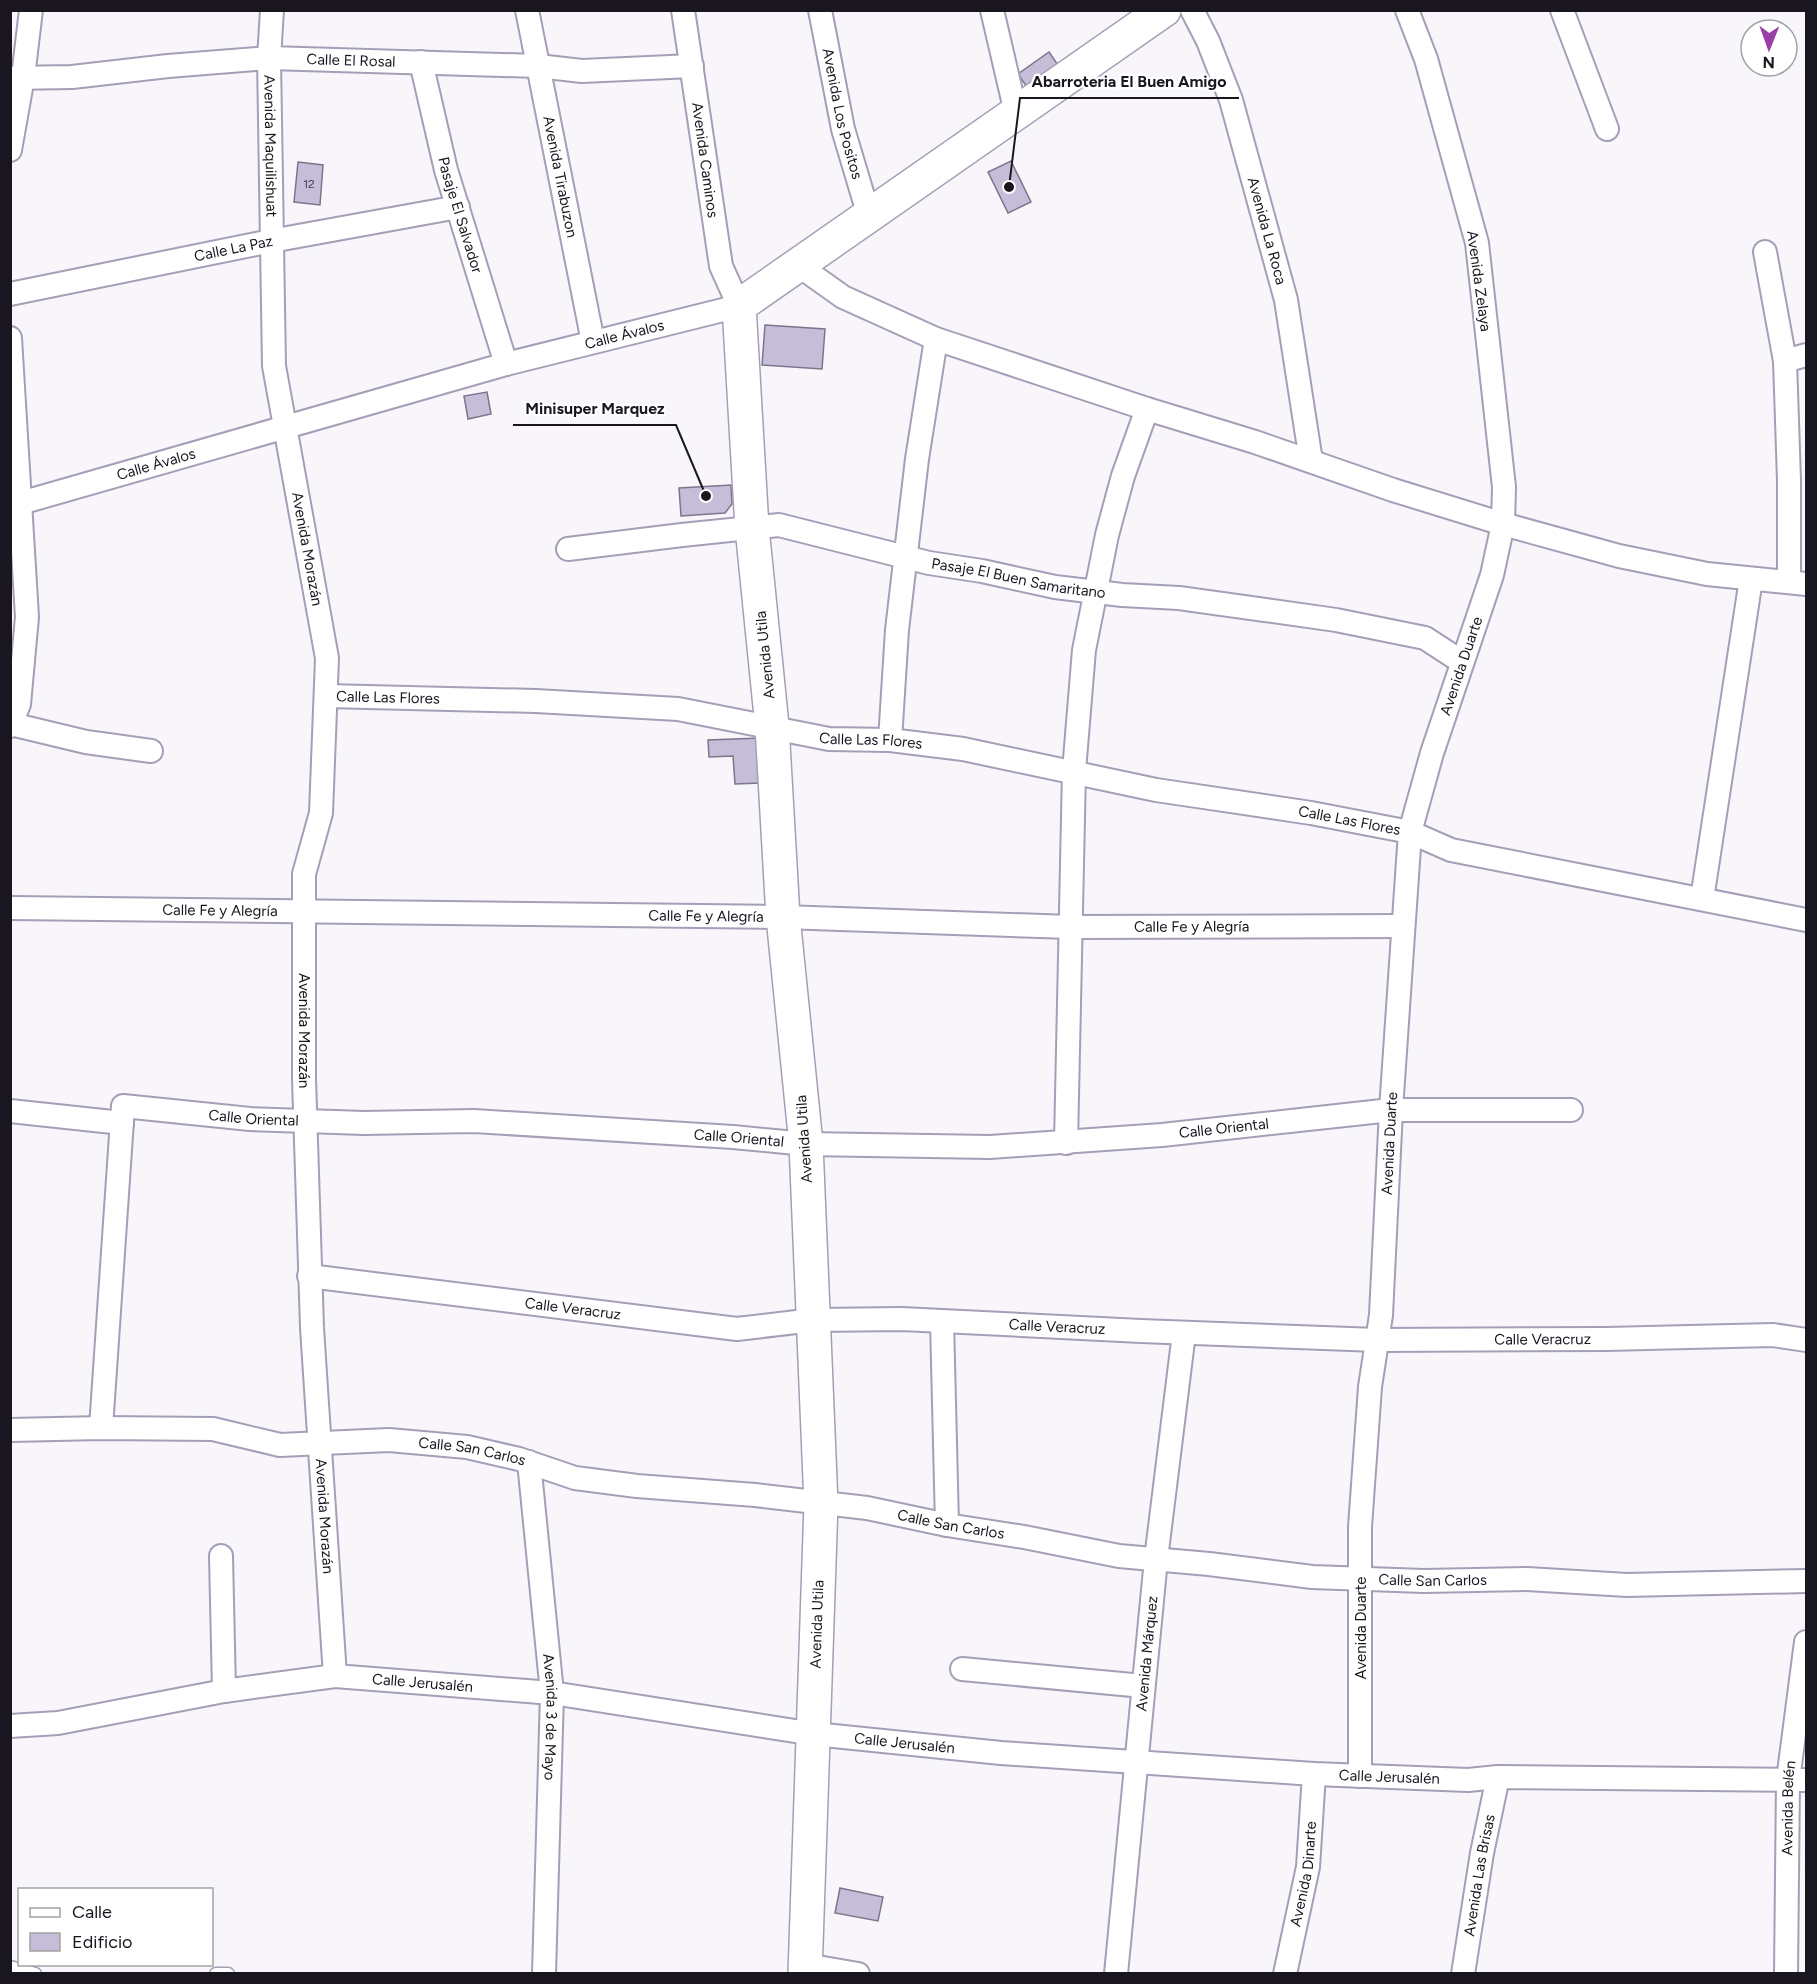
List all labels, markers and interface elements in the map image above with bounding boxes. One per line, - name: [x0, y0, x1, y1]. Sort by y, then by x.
- north arrow: [1739, 18, 1799, 78]
- street label: Avenida Los Positos: [819, 46, 866, 181]
- street label: Calle El Rosal: [306, 50, 396, 71]
- text: N: [1762, 53, 1775, 72]
- callout: Abarroteria El Buen Amigo: [1020, 64, 1239, 98]
- text: Abarroteria El Buen Amigo: [1032, 72, 1226, 91]
- street label: Avenida Maquilishuat: [260, 74, 281, 218]
- street label: Avenida Caminos: [688, 101, 722, 219]
- street label: Avenida Tirabuzon: [539, 114, 581, 239]
- street label: Pasaje El Salvador: [434, 155, 486, 275]
- street label: Avenida La Roca: [1244, 175, 1290, 287]
- house number: 12: [303, 177, 315, 191]
- street label: Avenida Zelaya: [1463, 229, 1495, 333]
- street label: Calle La Paz: [193, 232, 274, 265]
- street label: Calle Ávalos: [583, 316, 666, 353]
- callout: Minisuper Marquez: [513, 391, 676, 425]
- text: Minisuper Marquez: [525, 399, 665, 418]
- street label: Calle Ávalos: [115, 444, 198, 484]
- street label: Avenida Morazán: [288, 491, 326, 607]
- street label: Pasaje El Buen Samaritano: [930, 554, 1107, 602]
- street label: Avenida Utila: [751, 610, 779, 700]
- street label: Avenida Duarte: [1436, 614, 1486, 718]
- street label: Calle Las Flores: [336, 687, 440, 708]
- street label: Calle Las Flores: [817, 728, 923, 753]
- street label: Calle Las Flores: [1297, 802, 1402, 839]
- street label: Calle Fe y Alegría: [162, 901, 278, 920]
- street label: Calle Fe y Alegría: [648, 906, 764, 926]
- street label: Calle Fe y Alegría: [1134, 917, 1249, 936]
- street label: Avenida Morazán: [295, 973, 313, 1089]
- street label: Avenida Duarte: [1378, 1091, 1401, 1195]
- street label: Avenida Utila: [792, 1094, 816, 1184]
- street label: Calle Oriental: [208, 1106, 299, 1130]
- street label: Calle Oriental: [1178, 1114, 1270, 1142]
- street label: Calle Oriental: [693, 1126, 785, 1151]
- street label: Calle Veracruz: [524, 1294, 622, 1324]
- street label: Calle Veracruz: [1008, 1315, 1106, 1338]
- street label: Calle Veracruz: [1494, 1330, 1591, 1348]
- street label: Calle San Carlos: [418, 1434, 528, 1470]
- street label: Avenida Morazán: [312, 1458, 337, 1574]
- street label: Calle San Carlos: [896, 1506, 1006, 1543]
- street label: Calle San Carlos: [1378, 1570, 1487, 1590]
- street label: Avenida Duarte: [1352, 1576, 1370, 1680]
- street label: Avenida Utila: [806, 1580, 827, 1669]
- street label: Avenida Márquez: [1132, 1595, 1161, 1712]
- street label: Avenida 3 de Mayo: [539, 1653, 561, 1781]
- street label: Calle Jerusalén: [372, 1670, 474, 1696]
- street label: Calle Jerusalén: [853, 1729, 956, 1757]
- street label: Avenida Belén: [1778, 1759, 1799, 1856]
- street label: Calle Jerusalén: [1338, 1766, 1440, 1788]
- street label: Avenida Las Brisas: [1460, 1813, 1499, 1938]
- street label: Avenida Dinarte: [1286, 1821, 1320, 1928]
- legend: [18, 1888, 213, 1966]
- text: Calle: [72, 1901, 112, 1923]
- text: Edificio: [72, 1931, 133, 1953]

